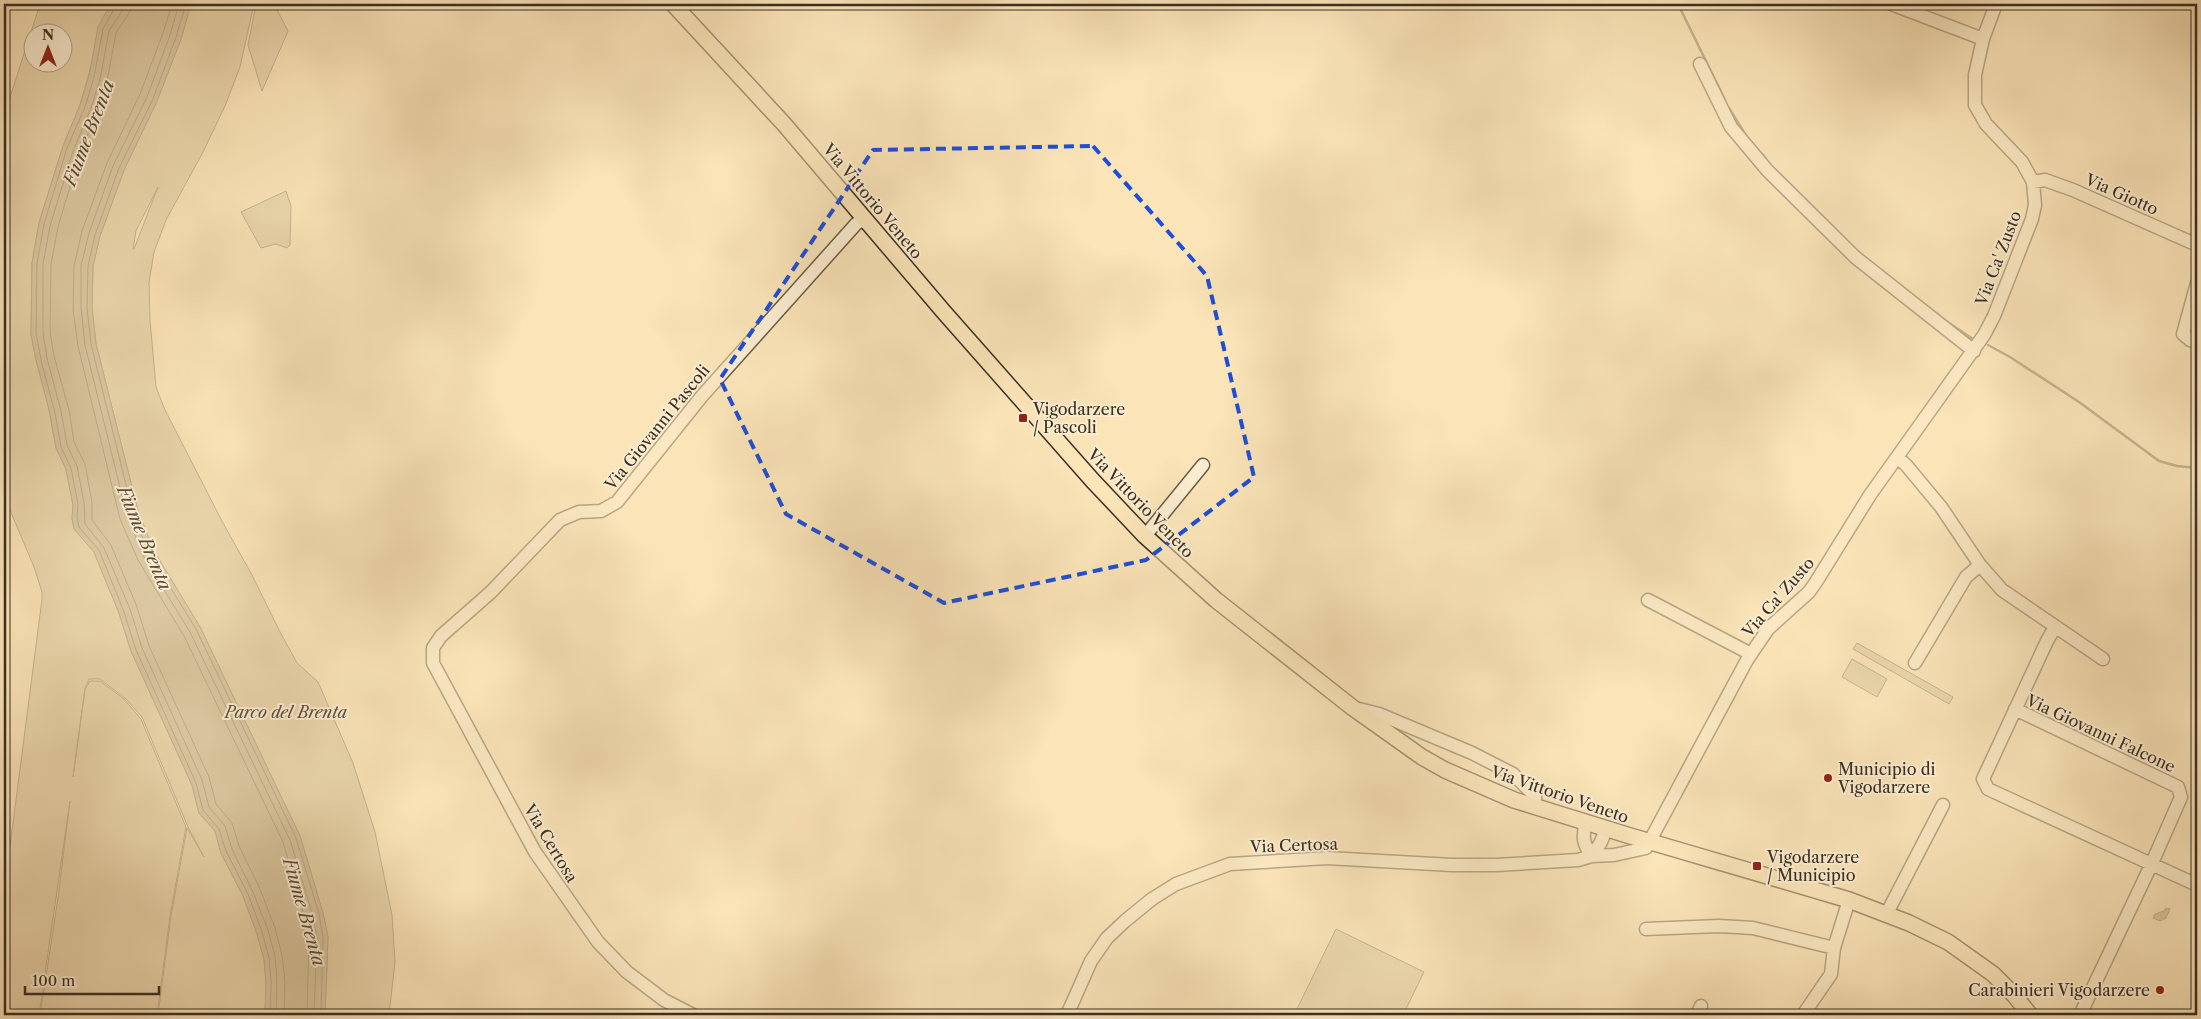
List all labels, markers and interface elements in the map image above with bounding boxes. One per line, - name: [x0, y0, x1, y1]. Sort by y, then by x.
- north arrow: [22, 22, 72, 72]
- text: N: [42, 26, 54, 44]
- water label: Fiume Brenta: [58, 77, 119, 191]
- street label: Via Vittorio Veneto: [818, 138, 927, 263]
- street label: Via Giotto: [2082, 169, 2162, 219]
- street label: Via Ca' Zusto: [1970, 208, 2025, 309]
- street label: Via Giovanni Pascoli: [600, 360, 714, 494]
- place label: Vigodarzere / Pascoli: [1032, 399, 1125, 437]
- marker: Vigodarzere / Pascoli: [1017, 412, 1029, 424]
- street label: Via Vittorio Veneto: [1083, 443, 1198, 562]
- water label: Fiume Brenta: [111, 481, 176, 594]
- street label: Via Ca' Zusto: [1737, 553, 1818, 642]
- street label: Via Giovanni Falcone: [2022, 689, 2179, 776]
- park label: Parco del Brenta: [223, 702, 348, 722]
- place label: Municipio di Vigodarzere: [1837, 759, 1935, 797]
- street label: Via Vittorio Veneto: [1488, 761, 1632, 827]
- marker: Municipio di Vigodarzere: [1822, 772, 1834, 784]
- street label: Via Certosa: [519, 799, 582, 886]
- street label: Via Certosa: [1249, 833, 1339, 857]
- place label: Vigodarzere / Municipio: [1766, 847, 1859, 885]
- water label: Fiume Brenta: [278, 853, 330, 969]
- marker: Vigodarzere / Municipio: [1751, 860, 1763, 872]
- scale bar: [25, 964, 159, 996]
- text: 100 m: [32, 971, 75, 990]
- place label: Carabinieri Vigodarzere: [1968, 980, 2150, 1000]
- marker: Carabinieri Vigodarzere: [2154, 984, 2166, 996]

